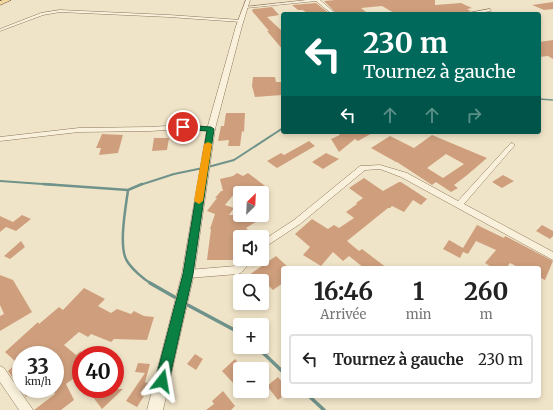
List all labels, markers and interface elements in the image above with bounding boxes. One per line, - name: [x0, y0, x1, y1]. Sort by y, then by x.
- text: 230 m: [363, 25, 448, 61]
- icon: left: [297, 28, 349, 80]
- text: Tournez à gauche: [363, 60, 516, 83]
- icon: left: [337, 104, 359, 126]
- icon: ahead: [379, 104, 401, 126]
- icon: ahead: [421, 104, 443, 126]
- icon: right: [463, 104, 485, 126]
- pin: [166, 110, 200, 144]
- icon: arrive: [172, 116, 194, 138]
- north arrow: [233, 186, 269, 222]
- map controls: [233, 186, 269, 398]
- button: sound: [233, 230, 269, 266]
- button: search: [233, 274, 269, 310]
- text: 16:46: [314, 276, 373, 307]
- text: 1: [413, 276, 424, 307]
- text: 260: [464, 276, 508, 307]
- text: Arrivée: [320, 306, 366, 323]
- text: min: [406, 306, 431, 323]
- text: m: [480, 306, 493, 323]
- button: +: [233, 318, 269, 354]
- speed limit sign: 40: [72, 346, 124, 398]
- icon: left: [299, 348, 321, 370]
- text: Tournez à gauche: [333, 350, 464, 369]
- text: 230 m: [478, 350, 523, 369]
- text: 33: [27, 354, 49, 379]
- position arrow: [141, 360, 183, 402]
- button: −: [233, 362, 269, 398]
- text: km/h: [25, 375, 51, 388]

